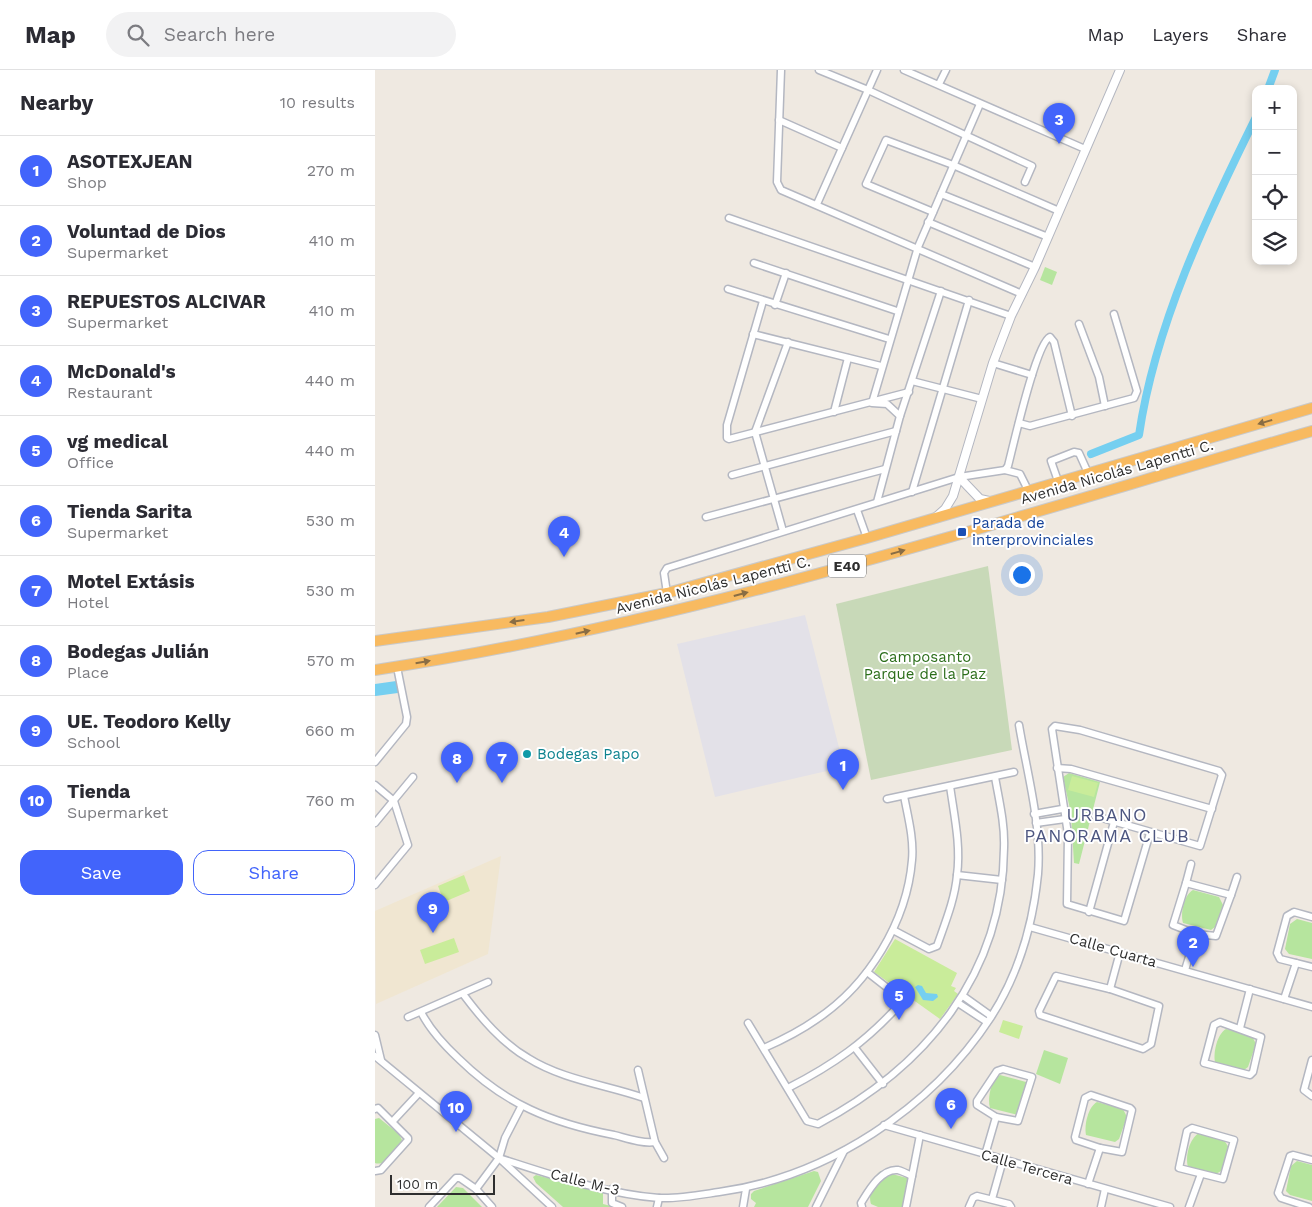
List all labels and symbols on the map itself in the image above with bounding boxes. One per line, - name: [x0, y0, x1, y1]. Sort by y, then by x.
- pin: 3: [1043, 103, 1075, 144]
- one-way arrow: [1258, 418, 1273, 426]
- street label: Avenida Nicolás Lapentti C.: [1018, 436, 1216, 508]
- place label: Parada de interprovinciales: [972, 514, 1094, 549]
- pin: 4: [548, 516, 580, 557]
- marker: Parada de interprovinciales: [956, 526, 968, 538]
- one-way arrow: [890, 547, 905, 555]
- street label: Avenida Nicolás Lapentti C.: [614, 552, 812, 618]
- road number: E40: [828, 554, 866, 578]
- your location: [1009, 562, 1035, 588]
- one-way arrow: [733, 590, 748, 598]
- one-way arrow: [509, 618, 525, 626]
- one-way arrow: [575, 628, 590, 636]
- park label: Camposanto Parque de la Paz: [864, 648, 986, 683]
- one-way arrow: [415, 658, 431, 666]
- pin: 8: [441, 742, 473, 783]
- pin: 7: [486, 742, 518, 783]
- place label: Bodegas Papo: [537, 745, 639, 763]
- marker: Bodegas Papo: [521, 748, 533, 760]
- pin: 1: [827, 749, 859, 790]
- district label: URBANO PANORAMA CLUB: [1024, 804, 1190, 846]
- pin: 9: [417, 892, 449, 933]
- pin: 2: [1177, 926, 1209, 967]
- street label: Calle Cuarta: [1067, 929, 1159, 971]
- pin: 5: [883, 979, 915, 1020]
- pin: 6: [935, 1088, 967, 1129]
- pin: 10: [440, 1091, 472, 1132]
- street label: Calle Tercera: [979, 1145, 1075, 1189]
- street label: Calle M-3: [549, 1165, 621, 1199]
- scale bar: [390, 1172, 495, 1195]

